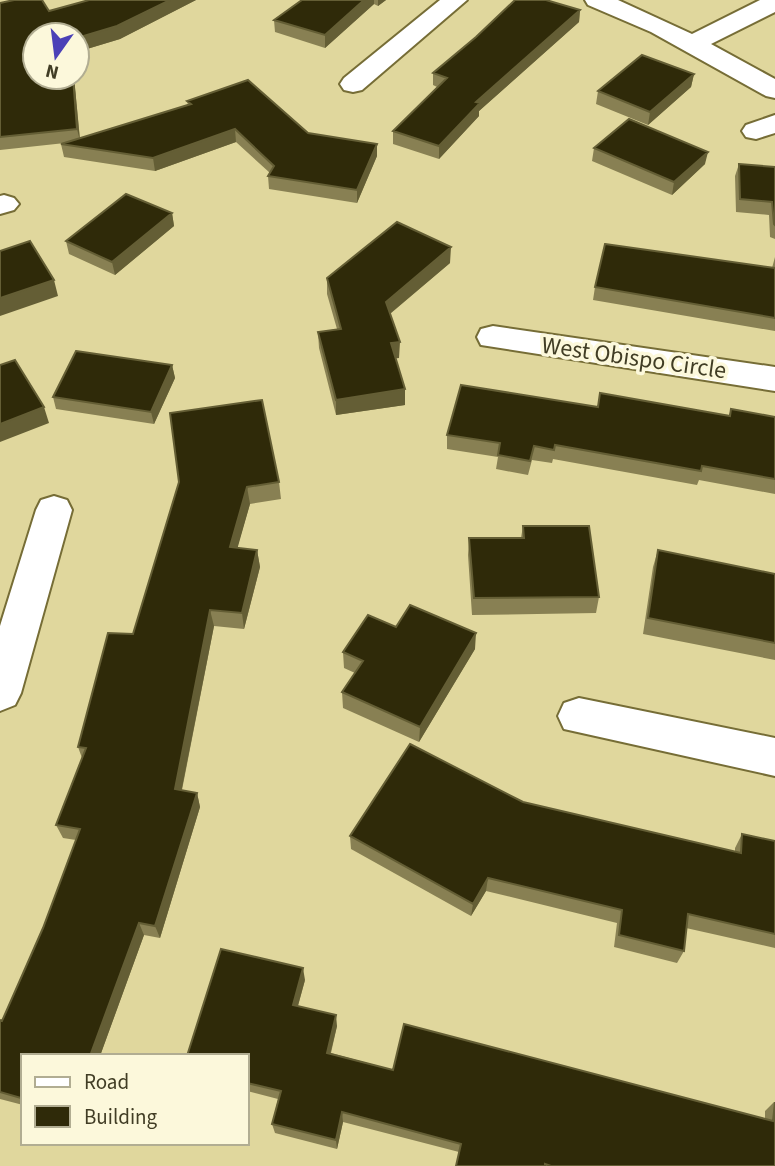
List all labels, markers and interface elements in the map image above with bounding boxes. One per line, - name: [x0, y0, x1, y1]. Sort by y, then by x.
- north arrow: [21, 21, 91, 91]
- text: N: [43, 56, 62, 86]
- street label: West Obispo Circle: [539, 328, 729, 388]
- legend: [21, 1054, 248, 1145]
- text: Road: [84, 1067, 129, 1097]
- text: Building: [84, 1102, 158, 1132]

